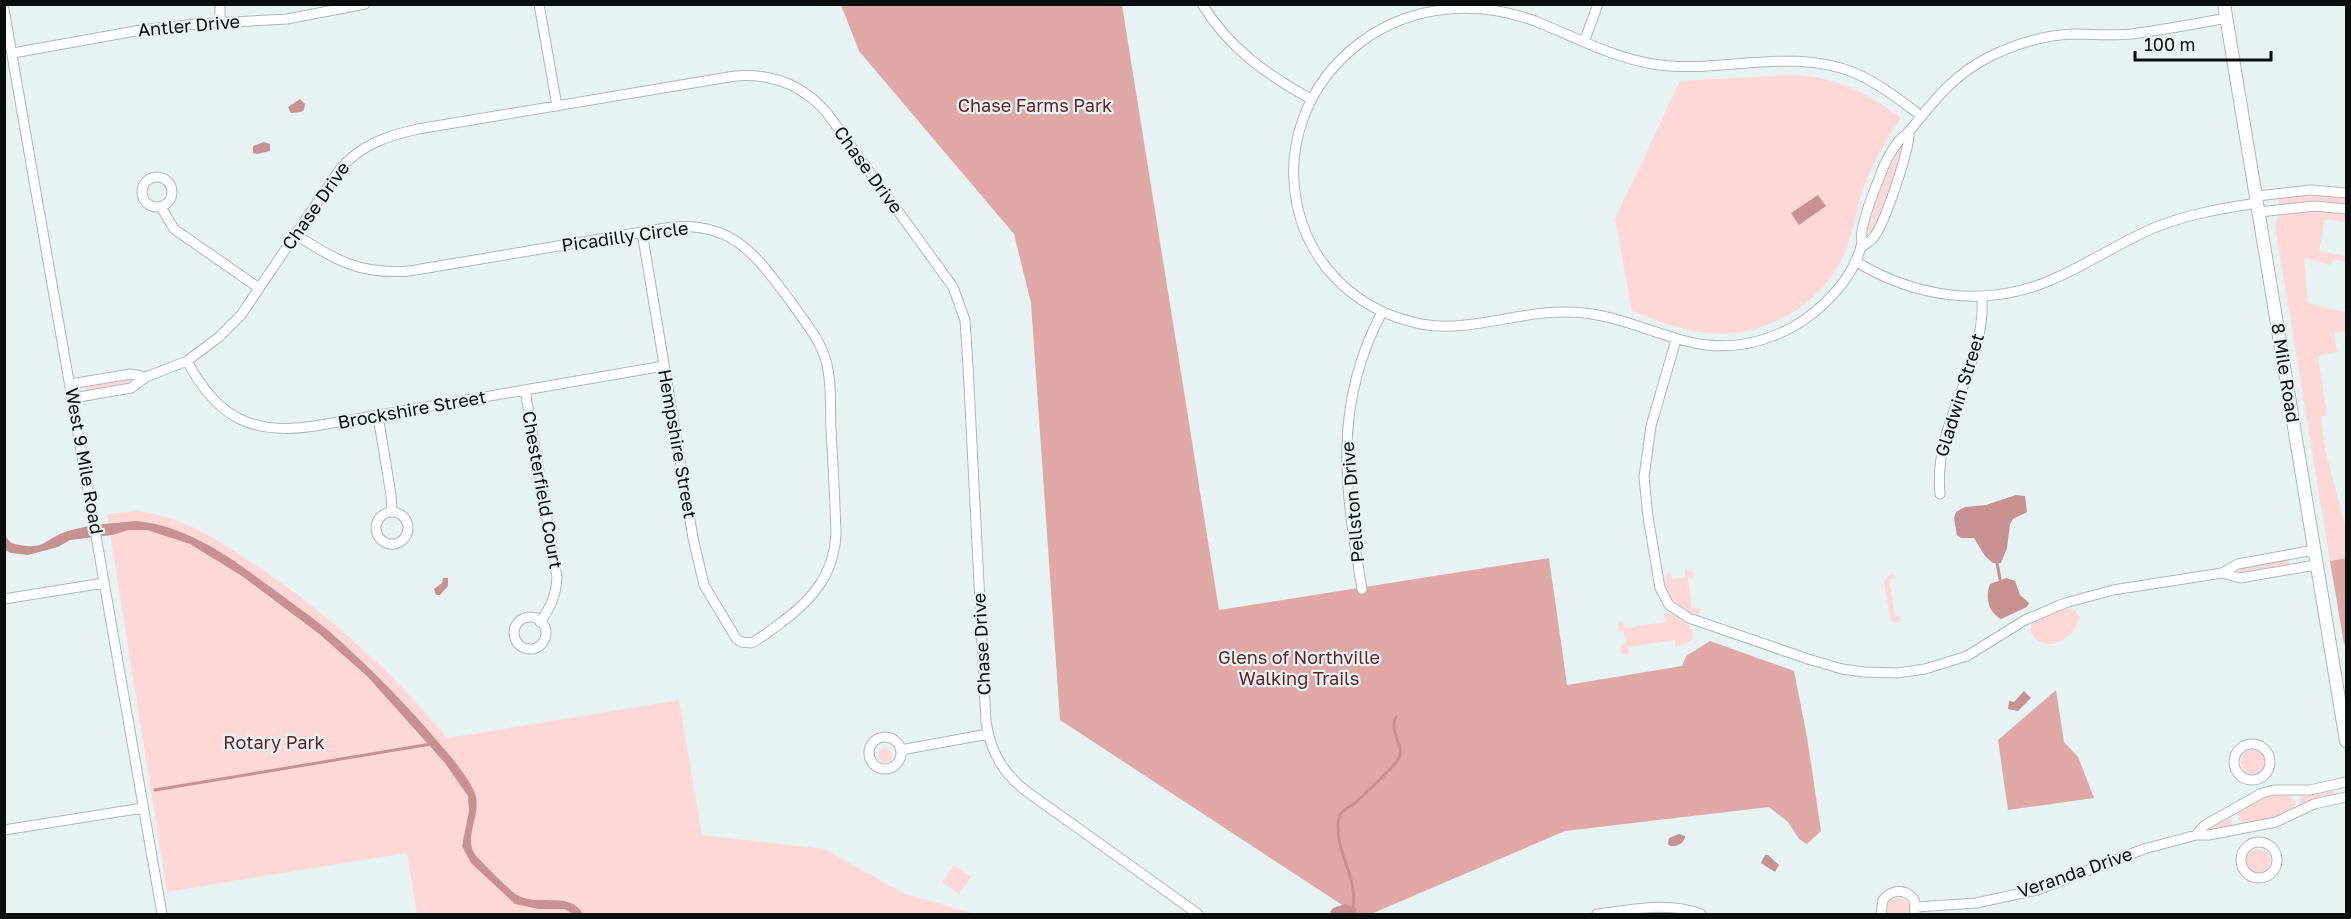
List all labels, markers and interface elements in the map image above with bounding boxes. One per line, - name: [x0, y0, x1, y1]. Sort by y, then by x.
- street label: Antler Drive: [137, 10, 241, 40]
- scale bar: [2135, 24, 2272, 62]
- text: 100 m: [2144, 33, 2195, 55]
- park label: Chase Farms Park: [958, 94, 1112, 116]
- street label: Chase Drive: [830, 121, 908, 217]
- street label: Chase Drive: [277, 157, 354, 254]
- street label: Picadilly Circle: [560, 216, 690, 256]
- street label: 8 Mile Road: [2267, 322, 2305, 424]
- street label: Gladwin Street: [1930, 330, 1988, 459]
- street label: Hempshire Street: [654, 367, 702, 520]
- street label: Brockshire Street: [336, 385, 488, 433]
- street label: West 9 Mile Road: [61, 386, 109, 536]
- street label: Chesterfield Court: [518, 409, 568, 570]
- street label: Pellston Drive: [1336, 441, 1368, 563]
- street label: Chase Drive: [967, 592, 995, 696]
- park label: Glens of Northville Walking Trails: [1218, 646, 1380, 689]
- park label: Rotary Park: [223, 731, 325, 753]
- street label: Veranda Drive: [2014, 842, 2135, 902]

